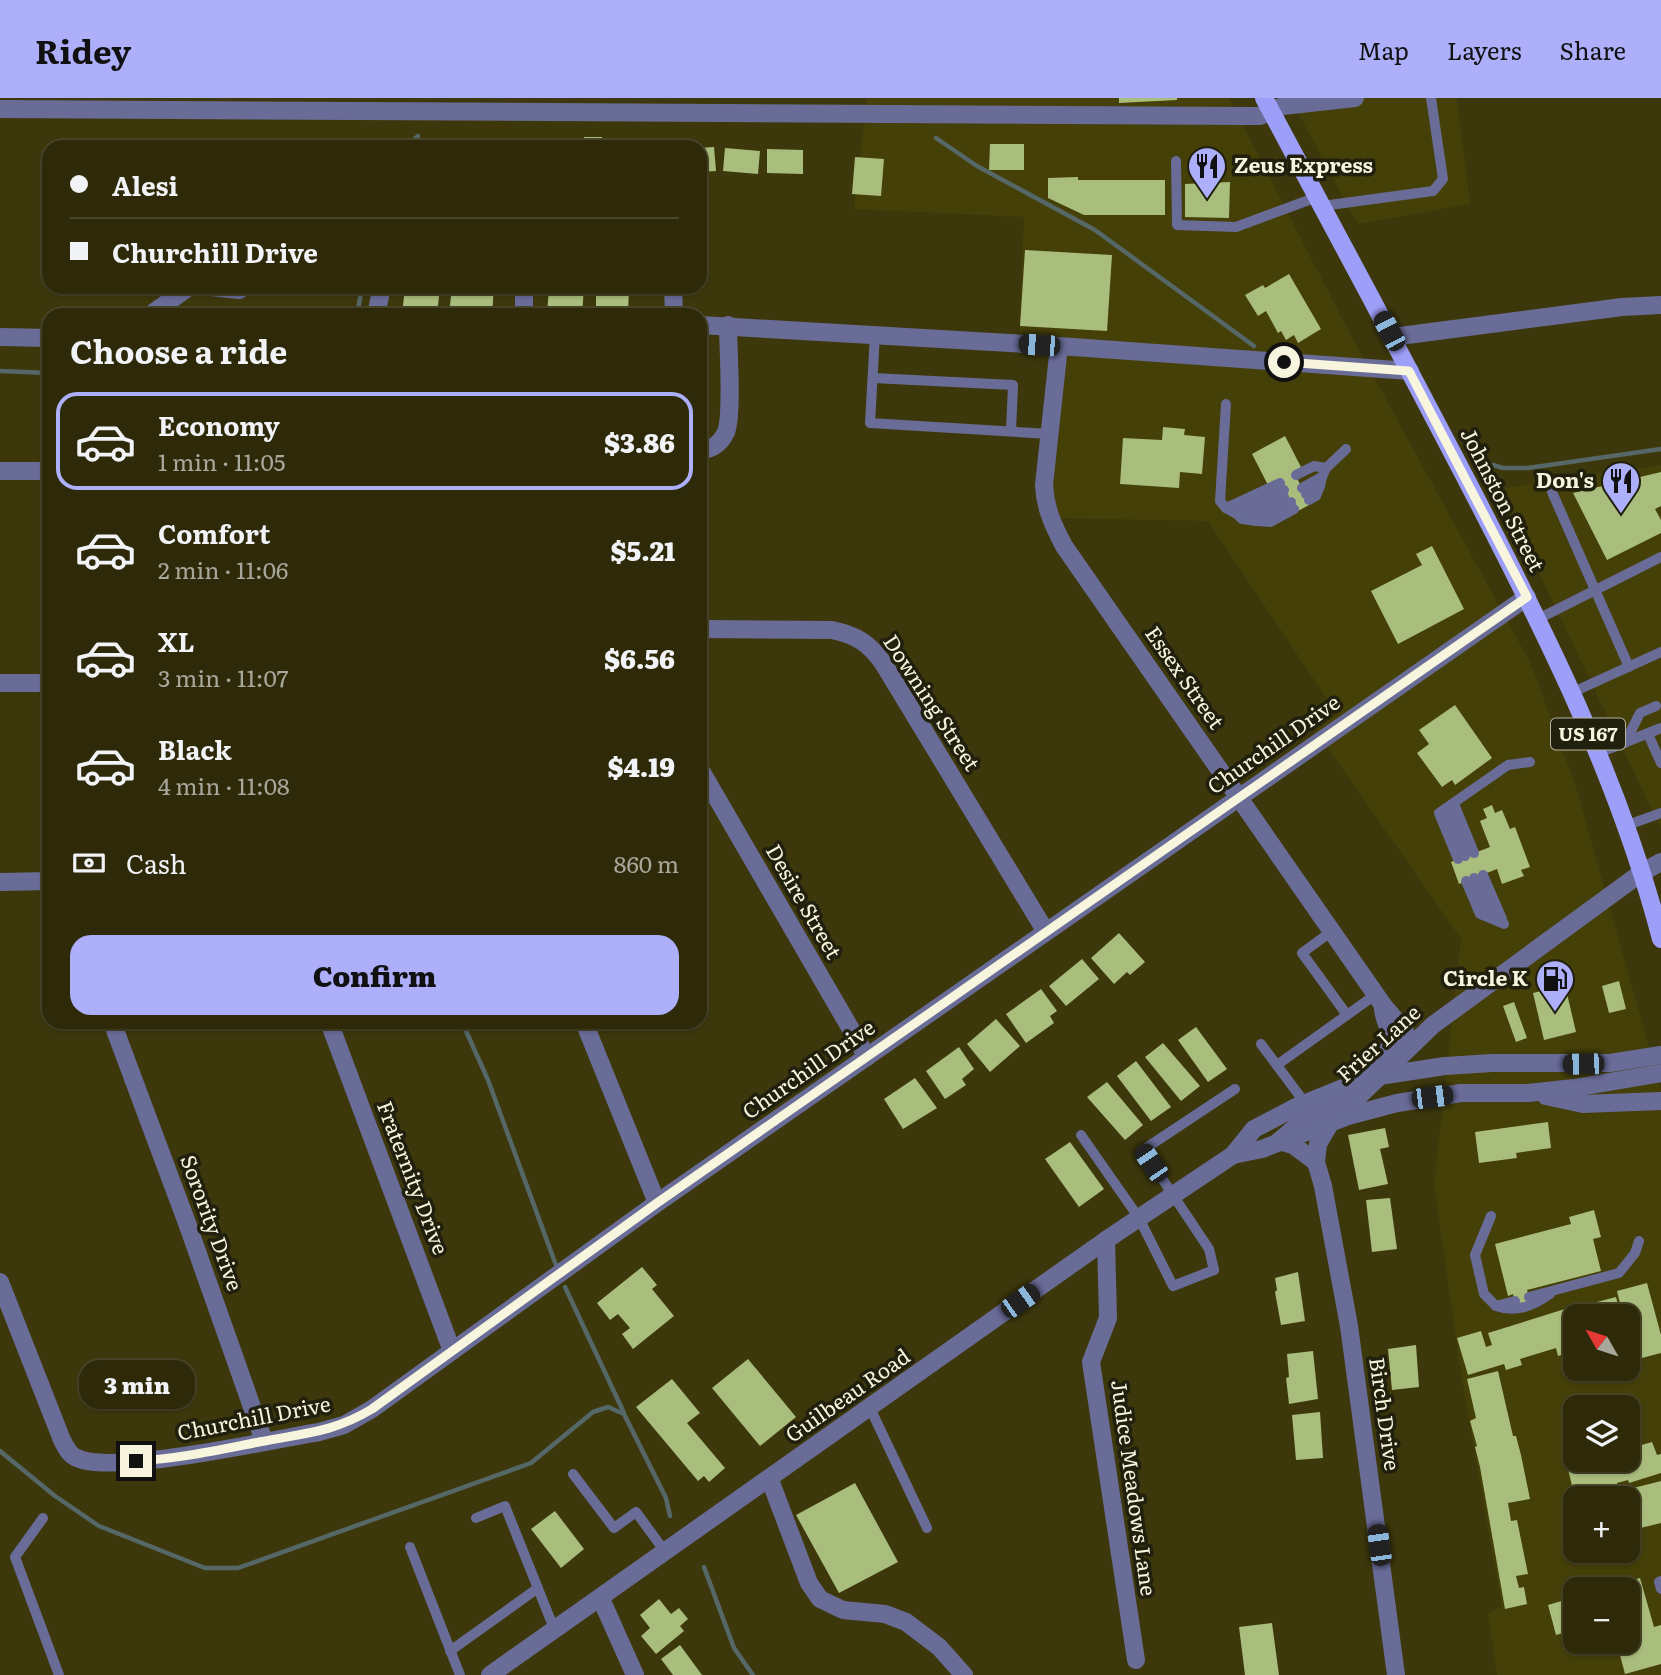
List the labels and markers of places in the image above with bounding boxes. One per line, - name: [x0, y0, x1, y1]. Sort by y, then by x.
- restaurant icon: Zeus Express: [1186, 145, 1228, 200]
- place label: Zeus Express: [1234, 148, 1373, 179]
- restaurant icon: Don's: [1600, 460, 1642, 515]
- place label: Don's: [1536, 463, 1594, 494]
- fuel station icon: Circle K: [1534, 958, 1576, 1013]
- place label: Circle K: [1443, 961, 1529, 992]

